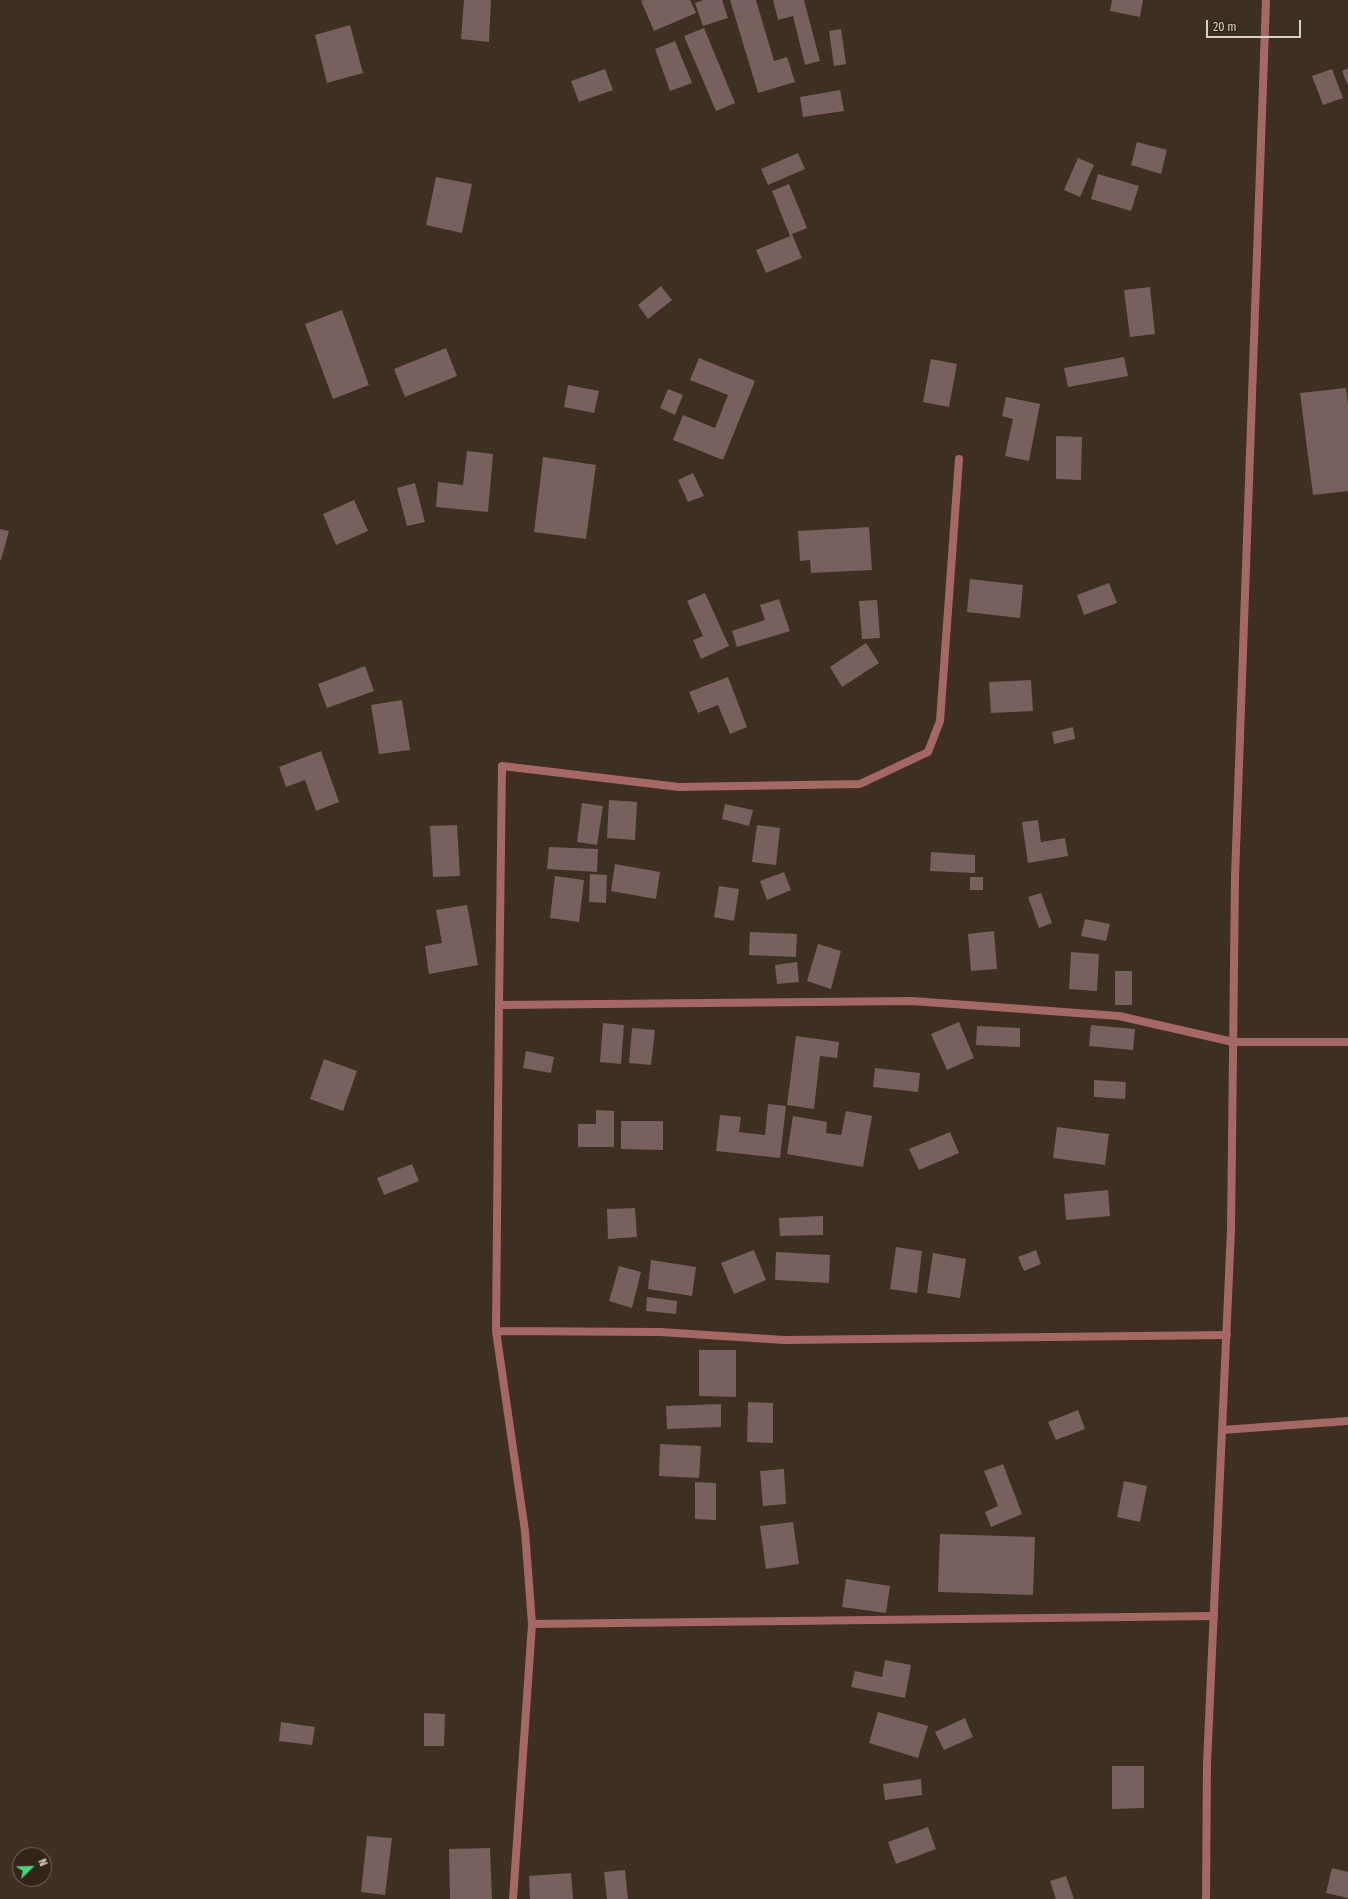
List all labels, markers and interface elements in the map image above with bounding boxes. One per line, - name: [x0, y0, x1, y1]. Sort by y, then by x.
- scale bar: [1208, 12, 1303, 38]
- text: 20 m: [1213, 20, 1237, 34]
- north arrow: [12, 1847, 52, 1887]
- text: N: [35, 1857, 50, 1868]

